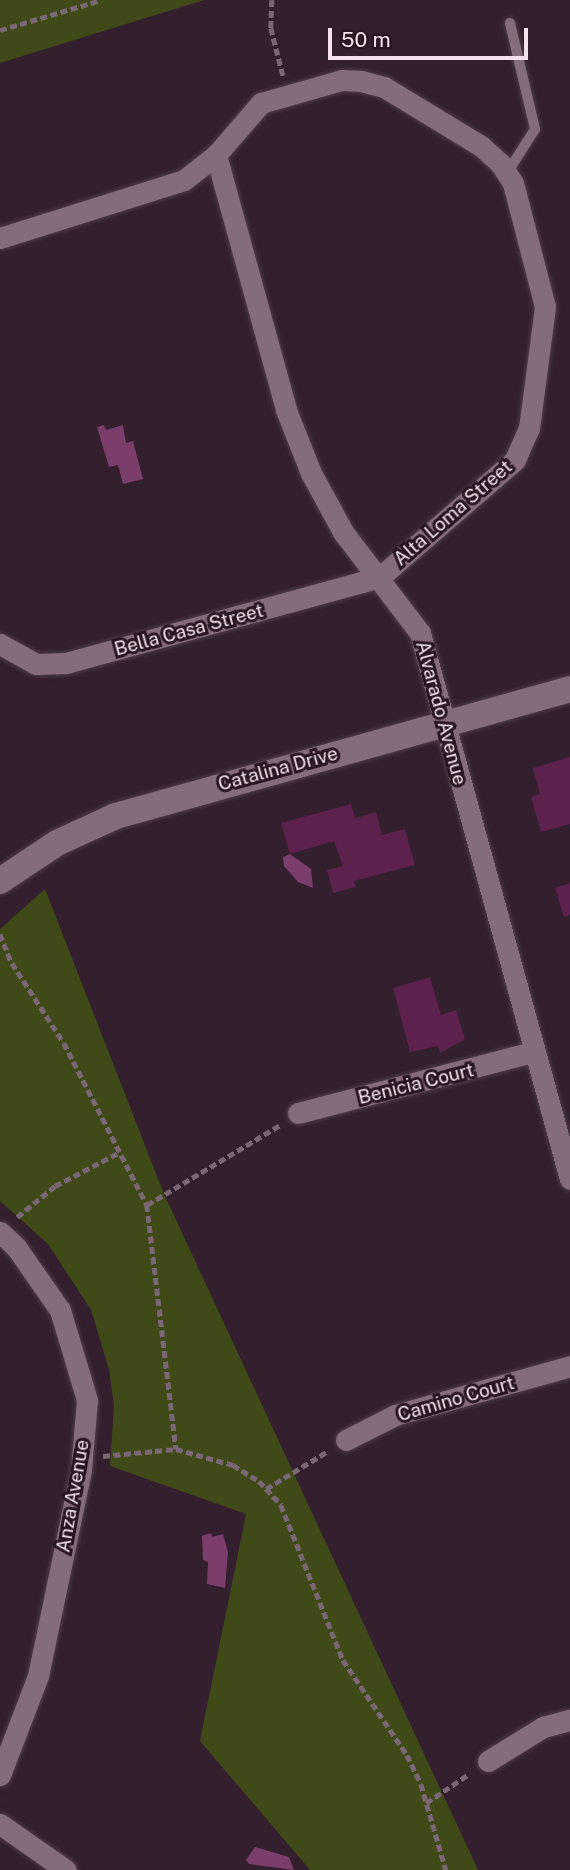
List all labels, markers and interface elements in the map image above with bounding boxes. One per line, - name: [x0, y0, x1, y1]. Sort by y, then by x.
- scale bar: [332, 14, 532, 58]
- text: 50 m: [341, 27, 391, 52]
- street label: Alta Loma Street: [389, 455, 517, 571]
- street label: Bella Casa Street: [112, 599, 266, 661]
- street label: Alvarado Avenue: [411, 638, 471, 788]
- street label: Catalina Drive: [216, 742, 340, 796]
- street label: Benicia Court: [356, 1059, 476, 1109]
- street label: Camino Court: [395, 1371, 517, 1427]
- street label: Anza Avenue: [52, 1438, 94, 1554]

